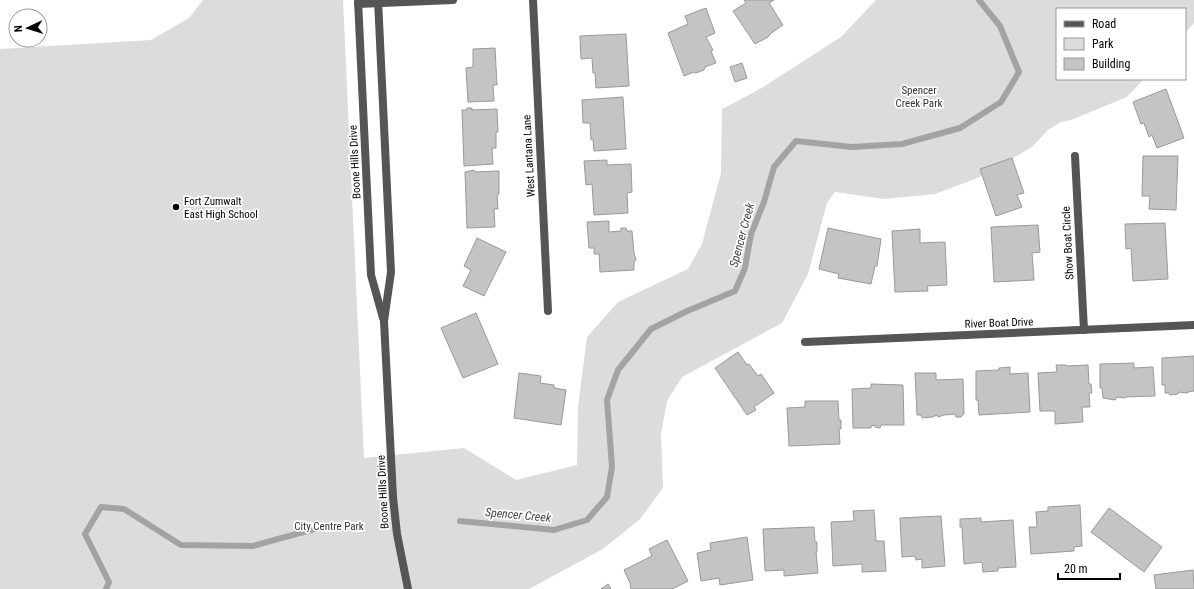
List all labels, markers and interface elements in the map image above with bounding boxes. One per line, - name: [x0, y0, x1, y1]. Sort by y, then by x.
- north arrow: [8, 8, 48, 48]
- legend: [1056, 8, 1186, 80]
- text: Road: [1092, 17, 1116, 31]
- text: N: [12, 25, 25, 32]
- text: Park: [1092, 37, 1114, 51]
- text: Building: [1092, 57, 1130, 71]
- park label: Spencer Creek Park: [896, 84, 942, 110]
- street label: West Lantana Lane: [520, 114, 538, 198]
- street label: Boone Hills Drive: [347, 125, 363, 199]
- place label: Fort Zumwalt East High School: [184, 195, 258, 221]
- water label: Spencer Creek: [727, 201, 758, 269]
- marker: Fort Zumwalt East High School: [171, 202, 181, 212]
- street label: Show Boat Circle: [1060, 206, 1076, 280]
- street label: River Boat Drive: [965, 315, 1033, 331]
- street label: Boone Hills Drive: [375, 455, 391, 529]
- water label: Spencer Creek: [484, 505, 552, 525]
- park label: City Centre Park: [294, 520, 364, 533]
- scale bar: [1058, 555, 1120, 581]
- text: 20 m: [1064, 562, 1088, 576]

